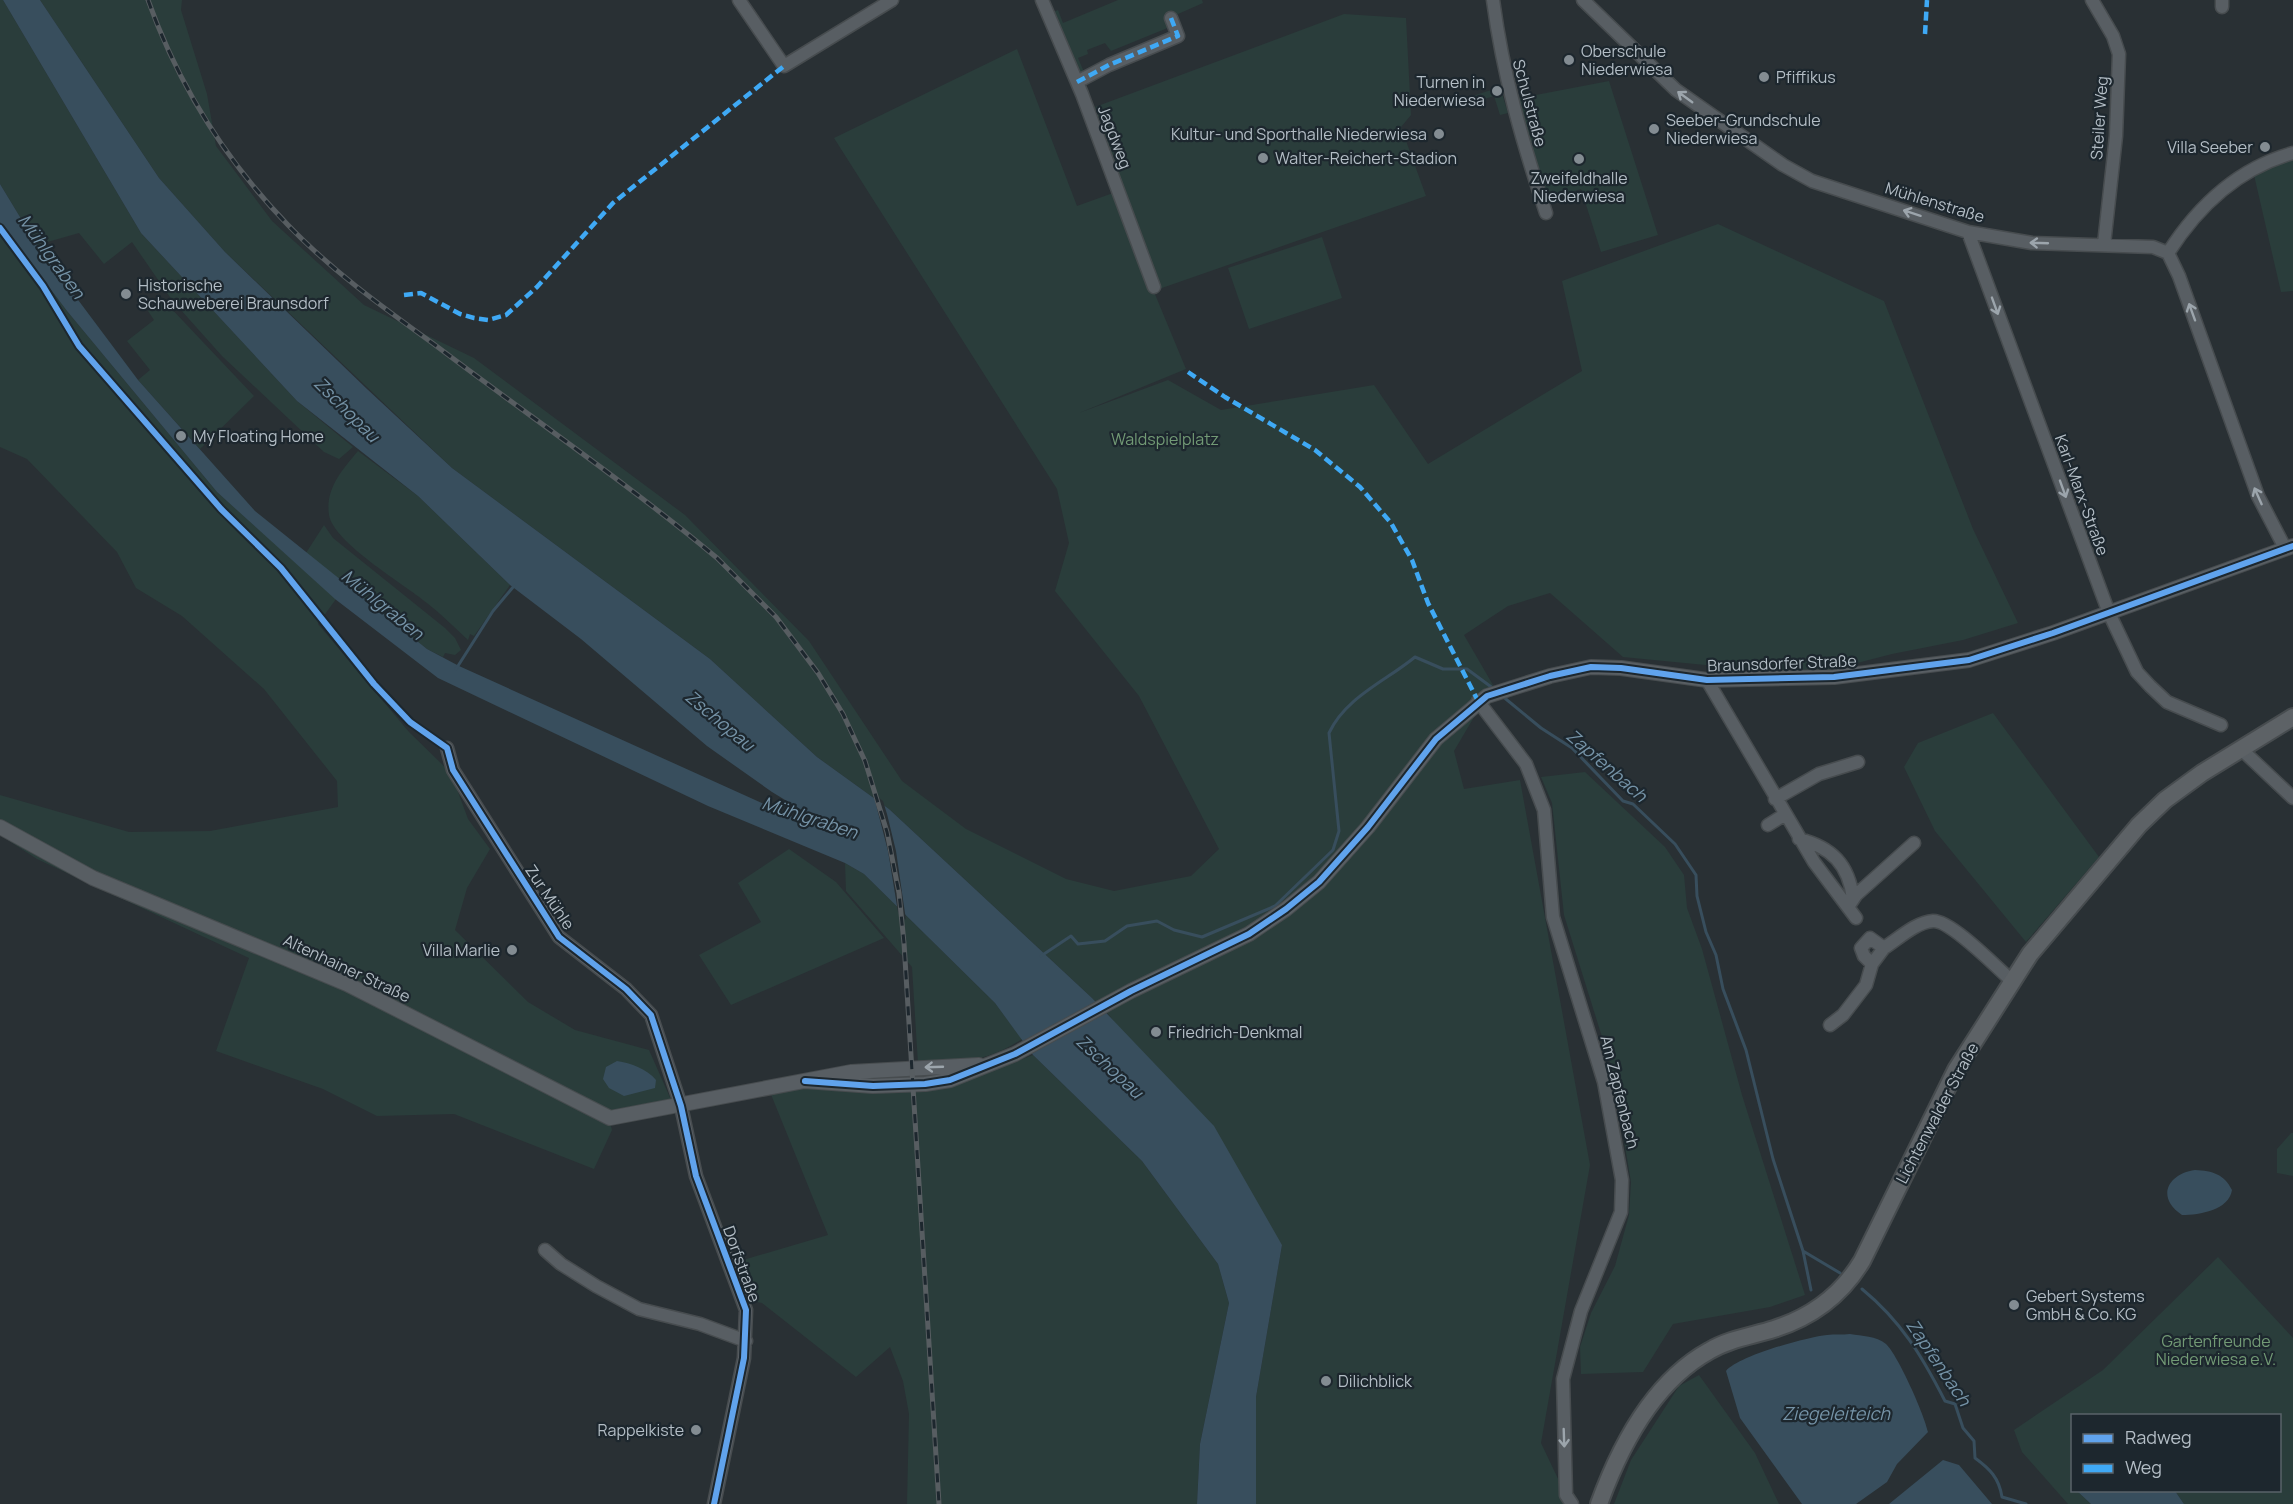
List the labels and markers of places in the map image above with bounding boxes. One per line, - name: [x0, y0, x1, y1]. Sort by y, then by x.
- place label: Oberschule Niederwiesa: [1581, 40, 1672, 80]
- marker: Oberschule Niederwiesa: [1562, 53, 1576, 67]
- place label: Pfiffikus: [1776, 66, 1836, 88]
- marker: Pfiffikus: [1757, 70, 1771, 84]
- place label: Turnen in Niederwiesa: [1394, 71, 1485, 111]
- marker: Turnen in Niederwiesa: [1490, 84, 1504, 98]
- place label: Seeber-Grundschule Niederwiesa: [1666, 109, 1821, 149]
- marker: Seeber-Grundschule Niederwiesa: [1647, 122, 1661, 136]
- place label: Kultur- und Sporthalle Niederwiesa: [1171, 123, 1427, 145]
- marker: Kultur- und Sporthalle Niederwiesa: [1432, 127, 1446, 141]
- place label: Villa Seeber: [2167, 136, 2253, 158]
- marker: Villa Seeber: [2258, 140, 2272, 154]
- place label: Walter-Reichert-Stadion: [1275, 147, 1457, 169]
- marker: Walter-Reichert-Stadion: [1256, 151, 1270, 165]
- marker: Zweifeldhalle Niederwiesa: [1572, 152, 1586, 166]
- place label: Zweifeldhalle Niederwiesa: [1530, 167, 1628, 207]
- place label: Historische Schauweberei Braunsdorf: [138, 274, 329, 314]
- marker: Historische Schauweberei Braunsdorf: [119, 287, 133, 301]
- place label: My Floating Home: [193, 425, 324, 447]
- marker: My Floating Home: [174, 429, 188, 443]
- place label: Villa Marlie: [422, 939, 500, 961]
- marker: Villa Marlie: [505, 943, 519, 957]
- place label: Friedrich-Denkmal: [1168, 1021, 1302, 1043]
- marker: Friedrich-Denkmal: [1149, 1025, 1163, 1039]
- place label: Gebert Systems GmbH & Co. KG: [2026, 1285, 2145, 1325]
- marker: Gebert Systems GmbH & Co. KG: [2007, 1298, 2021, 1312]
- place label: Dilichblick: [1338, 1370, 1413, 1392]
- marker: Dilichblick: [1319, 1374, 1333, 1388]
- place label: Rappelkiste: [597, 1419, 684, 1441]
- marker: Rappelkiste: [689, 1423, 703, 1437]

